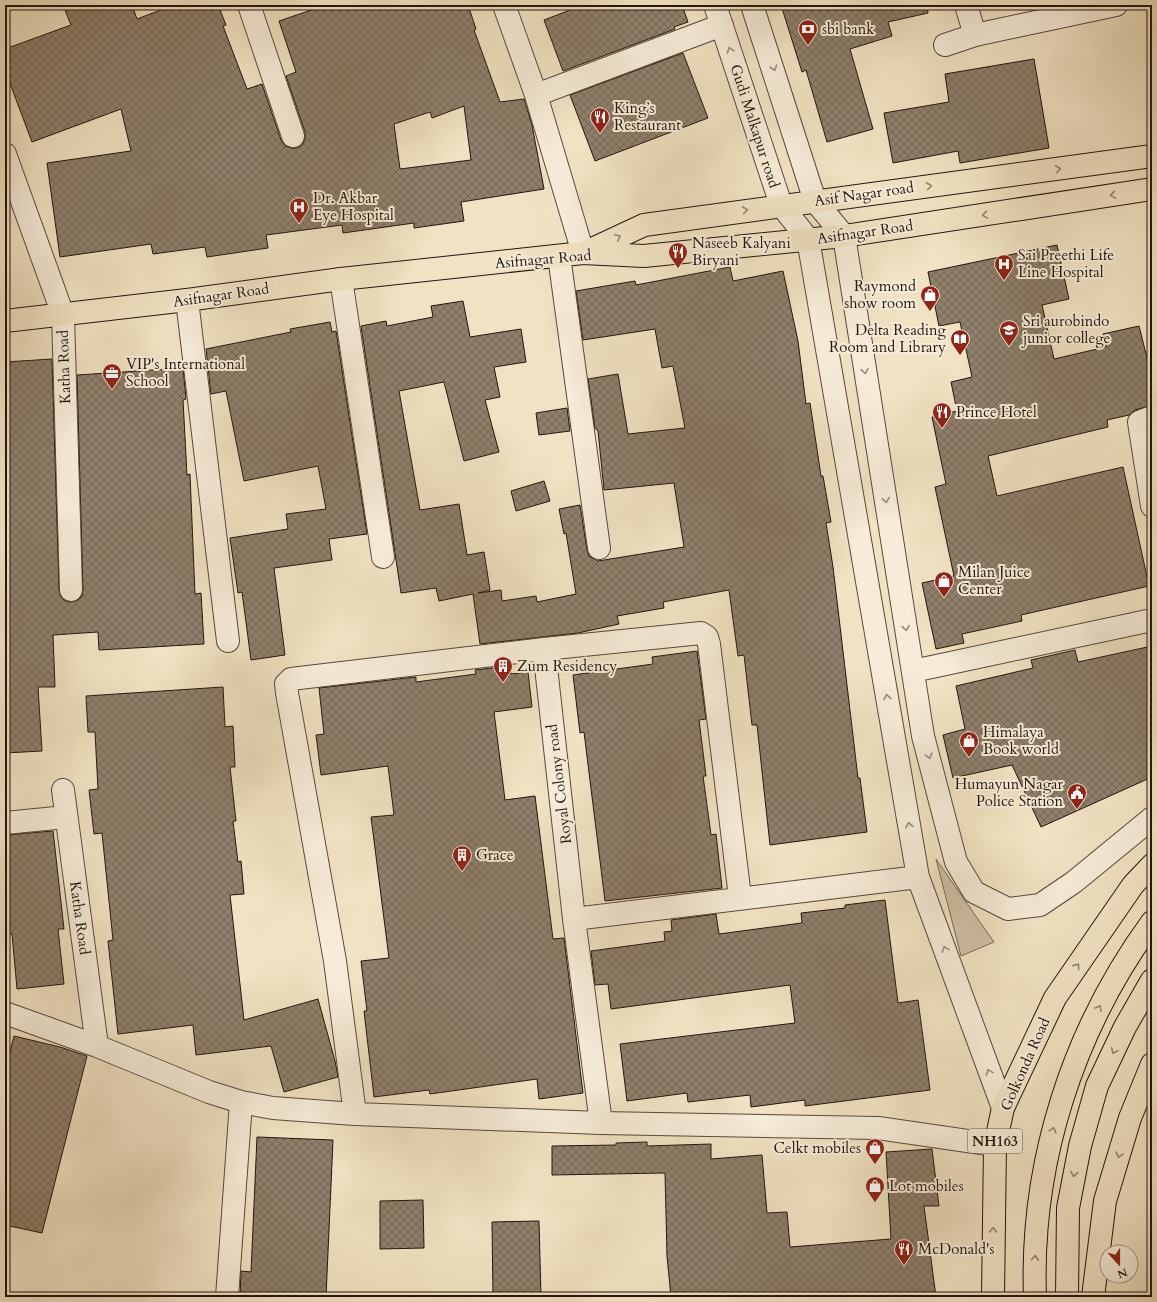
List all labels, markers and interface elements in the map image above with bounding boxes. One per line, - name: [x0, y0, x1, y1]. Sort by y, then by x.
- bank icon: sbi bank: [797, 18, 819, 46]
- place label: sbi bank: [822, 19, 874, 39]
- one-way arrow: [726, 46, 735, 53]
- street label: Gudi Malkapur road: [726, 62, 784, 190]
- one-way arrow: [769, 65, 777, 72]
- place label: King’s Restaurant: [614, 98, 681, 135]
- restaurant icon: King’s Restaurant: [589, 106, 611, 134]
- one-way arrow: [1055, 165, 1061, 174]
- street label: Asif Nagar road: [813, 177, 915, 211]
- one-way arrow: [926, 182, 932, 191]
- place label: Dr. Akbar Eye Hospital: [313, 188, 394, 225]
- one-way arrow: [1110, 190, 1117, 199]
- hospital icon: Dr. Akbar Eye Hospital: [288, 196, 310, 224]
- one-way arrow: [742, 206, 748, 215]
- one-way arrow: [982, 210, 988, 219]
- street label: Asifnagar Road: [816, 215, 914, 249]
- place label: Naseeb Kalyani Biryani: [692, 233, 791, 270]
- one-way arrow: [614, 234, 622, 242]
- restaurant icon: Naseeb Kalyani Biryani: [667, 241, 689, 269]
- street label: Asifnagar Road: [494, 245, 592, 273]
- place label: Sai Preethi Life Line Hospital: [1018, 245, 1114, 282]
- hospital icon: Sai Preethi Life Line Hospital: [993, 253, 1015, 281]
- place label: Raymond show room: [844, 276, 916, 313]
- street label: Asifnagar Road: [172, 278, 270, 312]
- shop icon: Raymond show room: [919, 284, 941, 312]
- place label: Sri aurobindo junior college: [1021, 311, 1111, 348]
- school or university icon: Sri aurobindo junior college: [998, 319, 1020, 347]
- place label: Delta Reading Room and Library: [829, 320, 947, 357]
- library icon: Delta Reading Room and Library: [949, 328, 971, 356]
- street label: Katha Road: [53, 330, 75, 404]
- place label: VIP's International School: [126, 354, 245, 391]
- office icon: VIP's International School: [101, 362, 123, 390]
- one-way arrow: [860, 368, 869, 374]
- restaurant icon: Prince Hotel: [931, 401, 953, 429]
- place label: Prince Hotel: [956, 402, 1037, 422]
- one-way arrow: [881, 497, 890, 503]
- place label: Milan Juice Center: [958, 562, 1031, 599]
- shop icon: Milan Juice Center: [933, 570, 955, 598]
- one-way arrow: [901, 625, 910, 631]
- building icon: Zum Residency: [492, 655, 514, 683]
- place label: Zum Residency: [517, 656, 617, 676]
- one-way arrow: [883, 694, 892, 700]
- place label: Himalaya Book world: [983, 722, 1059, 759]
- street label: Royal Colony road: [542, 723, 576, 845]
- shop icon: Himalaya Book world: [958, 730, 980, 758]
- one-way arrow: [924, 753, 932, 759]
- place label: Humayun Nagar Police Station: [955, 774, 1064, 811]
- public building icon: Humayun Nagar Police Station: [1066, 782, 1088, 810]
- one-way arrow: [905, 822, 914, 828]
- building icon: Grace: [451, 844, 473, 872]
- place label: Grace: [476, 845, 514, 865]
- street label: Katha Road: [65, 880, 95, 956]
- one-way arrow: [941, 946, 949, 953]
- one-way arrow: [1072, 963, 1080, 970]
- one-way arrow: [1094, 1005, 1101, 1012]
- street label: Golkonda Road: [996, 1014, 1054, 1114]
- one-way arrow: [1111, 1047, 1119, 1054]
- one-way arrow: [986, 1068, 994, 1075]
- one-way arrow: [1048, 1126, 1057, 1133]
- road number: NH163: [968, 1129, 1022, 1153]
- shop icon: Celkt mobiles: [864, 1137, 886, 1165]
- place label: Celkt mobiles: [773, 1138, 861, 1158]
- one-way arrow: [1115, 1151, 1124, 1158]
- one-way arrow: [1071, 1171, 1079, 1177]
- shop icon: Lot mobiles: [864, 1175, 886, 1203]
- place label: Lot mobiles: [889, 1176, 964, 1196]
- one-way arrow: [989, 1227, 997, 1233]
- restaurant icon: McDonald's: [893, 1238, 915, 1266]
- place label: McDonald's: [918, 1239, 995, 1259]
- north arrow: [1099, 1244, 1139, 1284]
- one-way arrow: [1031, 1255, 1040, 1261]
- text: N: [1115, 1264, 1130, 1282]

